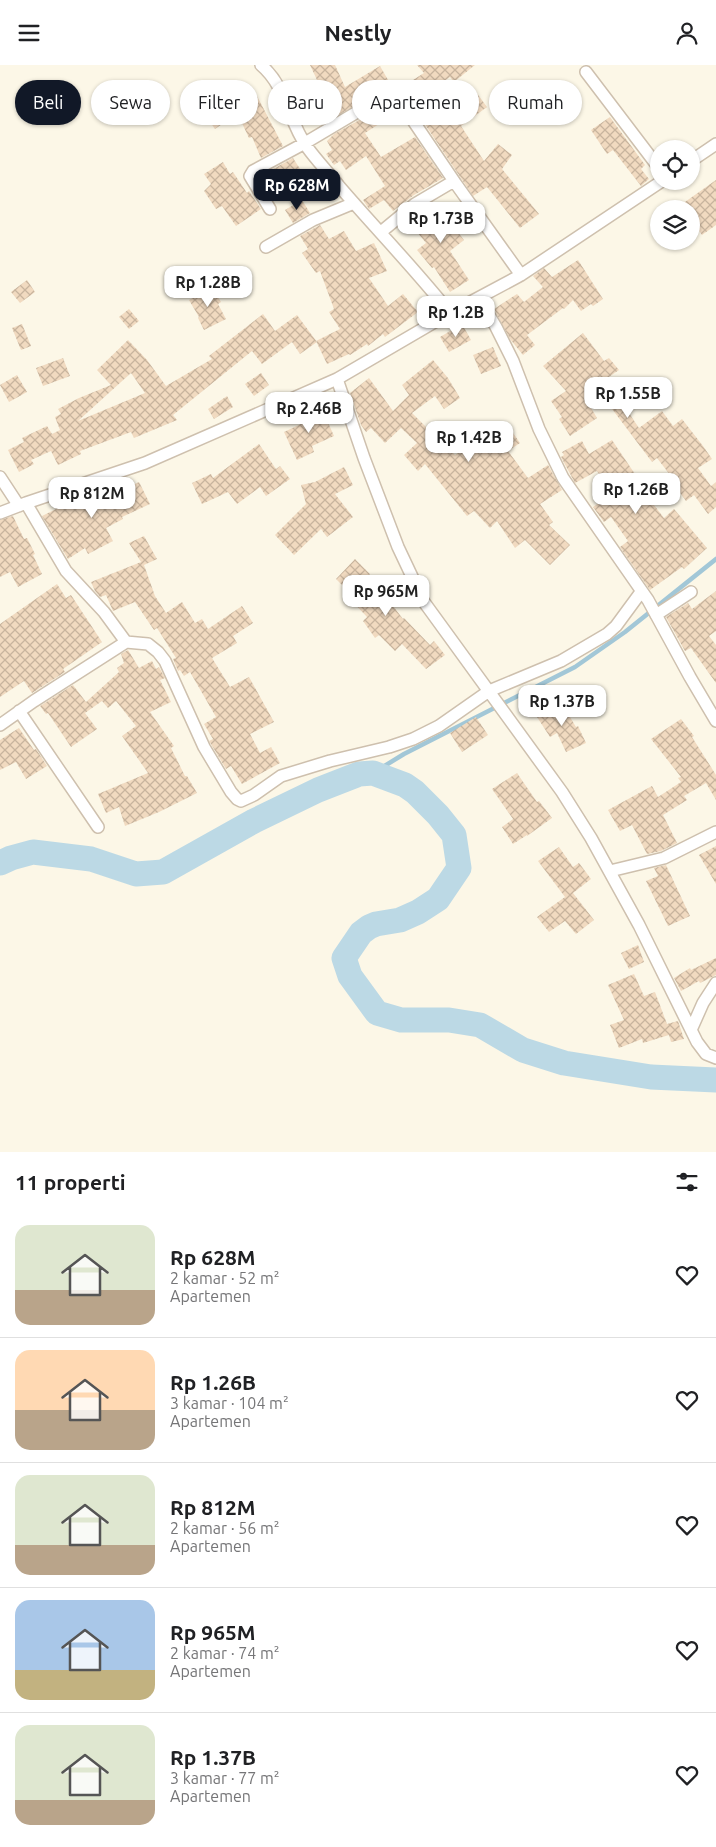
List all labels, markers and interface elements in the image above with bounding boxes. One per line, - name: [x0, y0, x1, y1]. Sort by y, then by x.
- icon: menu: [15, 19, 43, 47]
- icon: person: [673, 19, 701, 47]
- text: Nestly: [324, 20, 392, 45]
- chip: Beli: [15, 80, 81, 125]
- chip: Sewa: [91, 80, 170, 125]
- chip: Filter: [180, 80, 258, 125]
- chip: Baru: [268, 80, 342, 125]
- chip: Apartemen: [352, 80, 479, 125]
- chip: Rumah: [489, 80, 582, 125]
- map controls: [650, 140, 700, 250]
- button: locate: [650, 140, 700, 190]
- pin: Rp 628M: [251, 169, 343, 211]
- text: Rp 628M: [264, 176, 330, 194]
- button: layers: [650, 200, 700, 250]
- pin: Rp 1.73B: [389, 201, 493, 244]
- text: Rp 1.73B: [408, 209, 474, 227]
- pin: Rp 1.28B: [156, 265, 260, 308]
- text: Rp 1.28B: [175, 273, 241, 291]
- pin: Rp 1.2B: [410, 295, 502, 338]
- text: Rp 1.2B: [428, 303, 484, 321]
- pin: Rp 1.55B: [576, 377, 680, 419]
- text: Rp 1.55B: [595, 384, 661, 402]
- pin: Rp 2.46B: [257, 391, 361, 434]
- text: Rp 2.46B: [276, 399, 342, 417]
- pin: Rp 1.42B: [417, 421, 521, 463]
- text: Rp 1.42B: [436, 428, 502, 446]
- pin: Rp 1.26B: [584, 473, 688, 515]
- pin: Rp 812M: [46, 477, 138, 519]
- text: Rp 1.26B: [603, 480, 669, 498]
- text: Rp 812M: [59, 484, 125, 502]
- pin: Rp 965M: [340, 575, 432, 617]
- text: Rp 965M: [353, 582, 419, 600]
- pin: Rp 1.37B: [510, 685, 614, 727]
- text: Rp 1.37B: [529, 692, 595, 710]
- icon: filters: [673, 1168, 701, 1196]
- text: 11 properti: [15, 1170, 126, 1194]
- icon: home: [55, 1245, 115, 1305]
- text: Rp 628M: [170, 1245, 256, 1269]
- icon: heart: [673, 1261, 701, 1289]
- text: 2 kamar · 52 m²: [170, 1269, 280, 1287]
- text: Apartemen: [170, 1287, 251, 1305]
- icon: home: [55, 1370, 115, 1430]
- text: Rp 1.26B: [170, 1370, 256, 1394]
- icon: heart: [673, 1386, 701, 1414]
- text: 3 kamar · 104 m²: [170, 1394, 289, 1412]
- text: Apartemen: [170, 1412, 251, 1430]
- icon: home: [55, 1495, 115, 1555]
- text: Rp 812M: [170, 1495, 256, 1519]
- icon: heart: [673, 1511, 701, 1539]
- text: 2 kamar · 56 m²: [170, 1519, 280, 1537]
- text: Apartemen: [170, 1537, 251, 1555]
- icon: home: [55, 1620, 115, 1680]
- text: Rp 965M: [170, 1620, 256, 1644]
- icon: heart: [673, 1636, 701, 1664]
- text: 2 kamar · 74 m²: [170, 1644, 280, 1662]
- text: Apartemen: [170, 1662, 251, 1680]
- icon: home: [55, 1745, 115, 1805]
- text: Rp 1.37B: [170, 1745, 256, 1769]
- icon: heart: [673, 1761, 701, 1789]
- text: 3 kamar · 77 m²: [170, 1769, 280, 1787]
- text: Apartemen: [170, 1787, 251, 1805]

